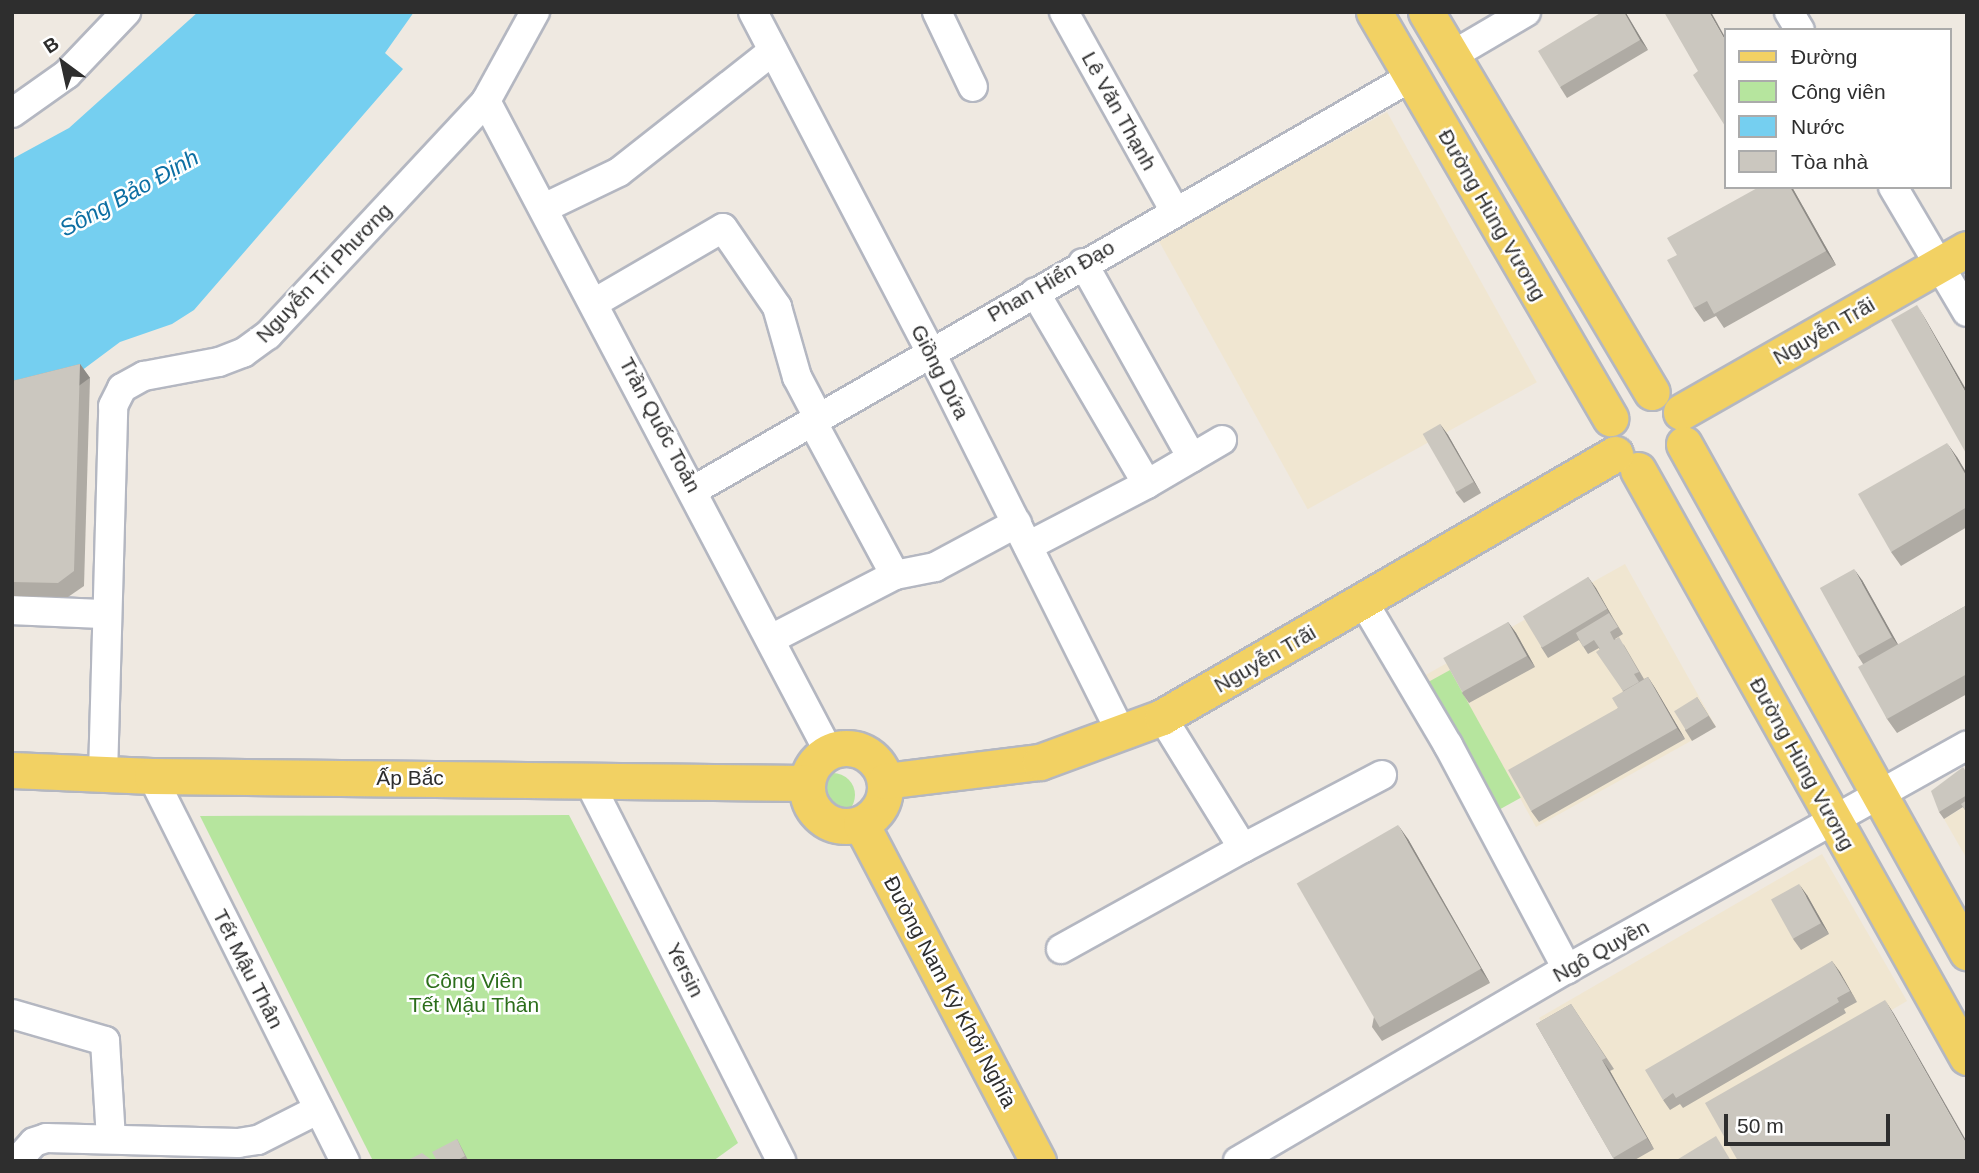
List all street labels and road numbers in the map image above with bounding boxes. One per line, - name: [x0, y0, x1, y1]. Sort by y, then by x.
- street label: Lê Văn Thạnh: [1076, 47, 1162, 175]
- street label: Đường Hùng Vương: [1433, 125, 1551, 305]
- street label: Nguyễn Tri Phương: [251, 198, 397, 348]
- street label: Phan Hiển Đạo: [983, 234, 1119, 328]
- street label: Nguyễn Trãi: [1769, 292, 1879, 370]
- street label: Giồng Dứa: [905, 320, 975, 424]
- street label: Trần Quốc Toản: [614, 353, 706, 497]
- street label: Nguyễn Trãi: [1210, 620, 1320, 698]
- street label: Đường Hùng Vương: [1744, 673, 1860, 855]
- street label: Ấp Bắc: [376, 765, 444, 791]
- street label: Đường Nam Kỳ Khởi Nghĩa: [878, 872, 1022, 1112]
- street label: Tết Mậu Thân: [207, 905, 289, 1033]
- street label: Ngô Quyền: [1548, 914, 1654, 988]
- street label: Yersin: [661, 939, 709, 1001]

